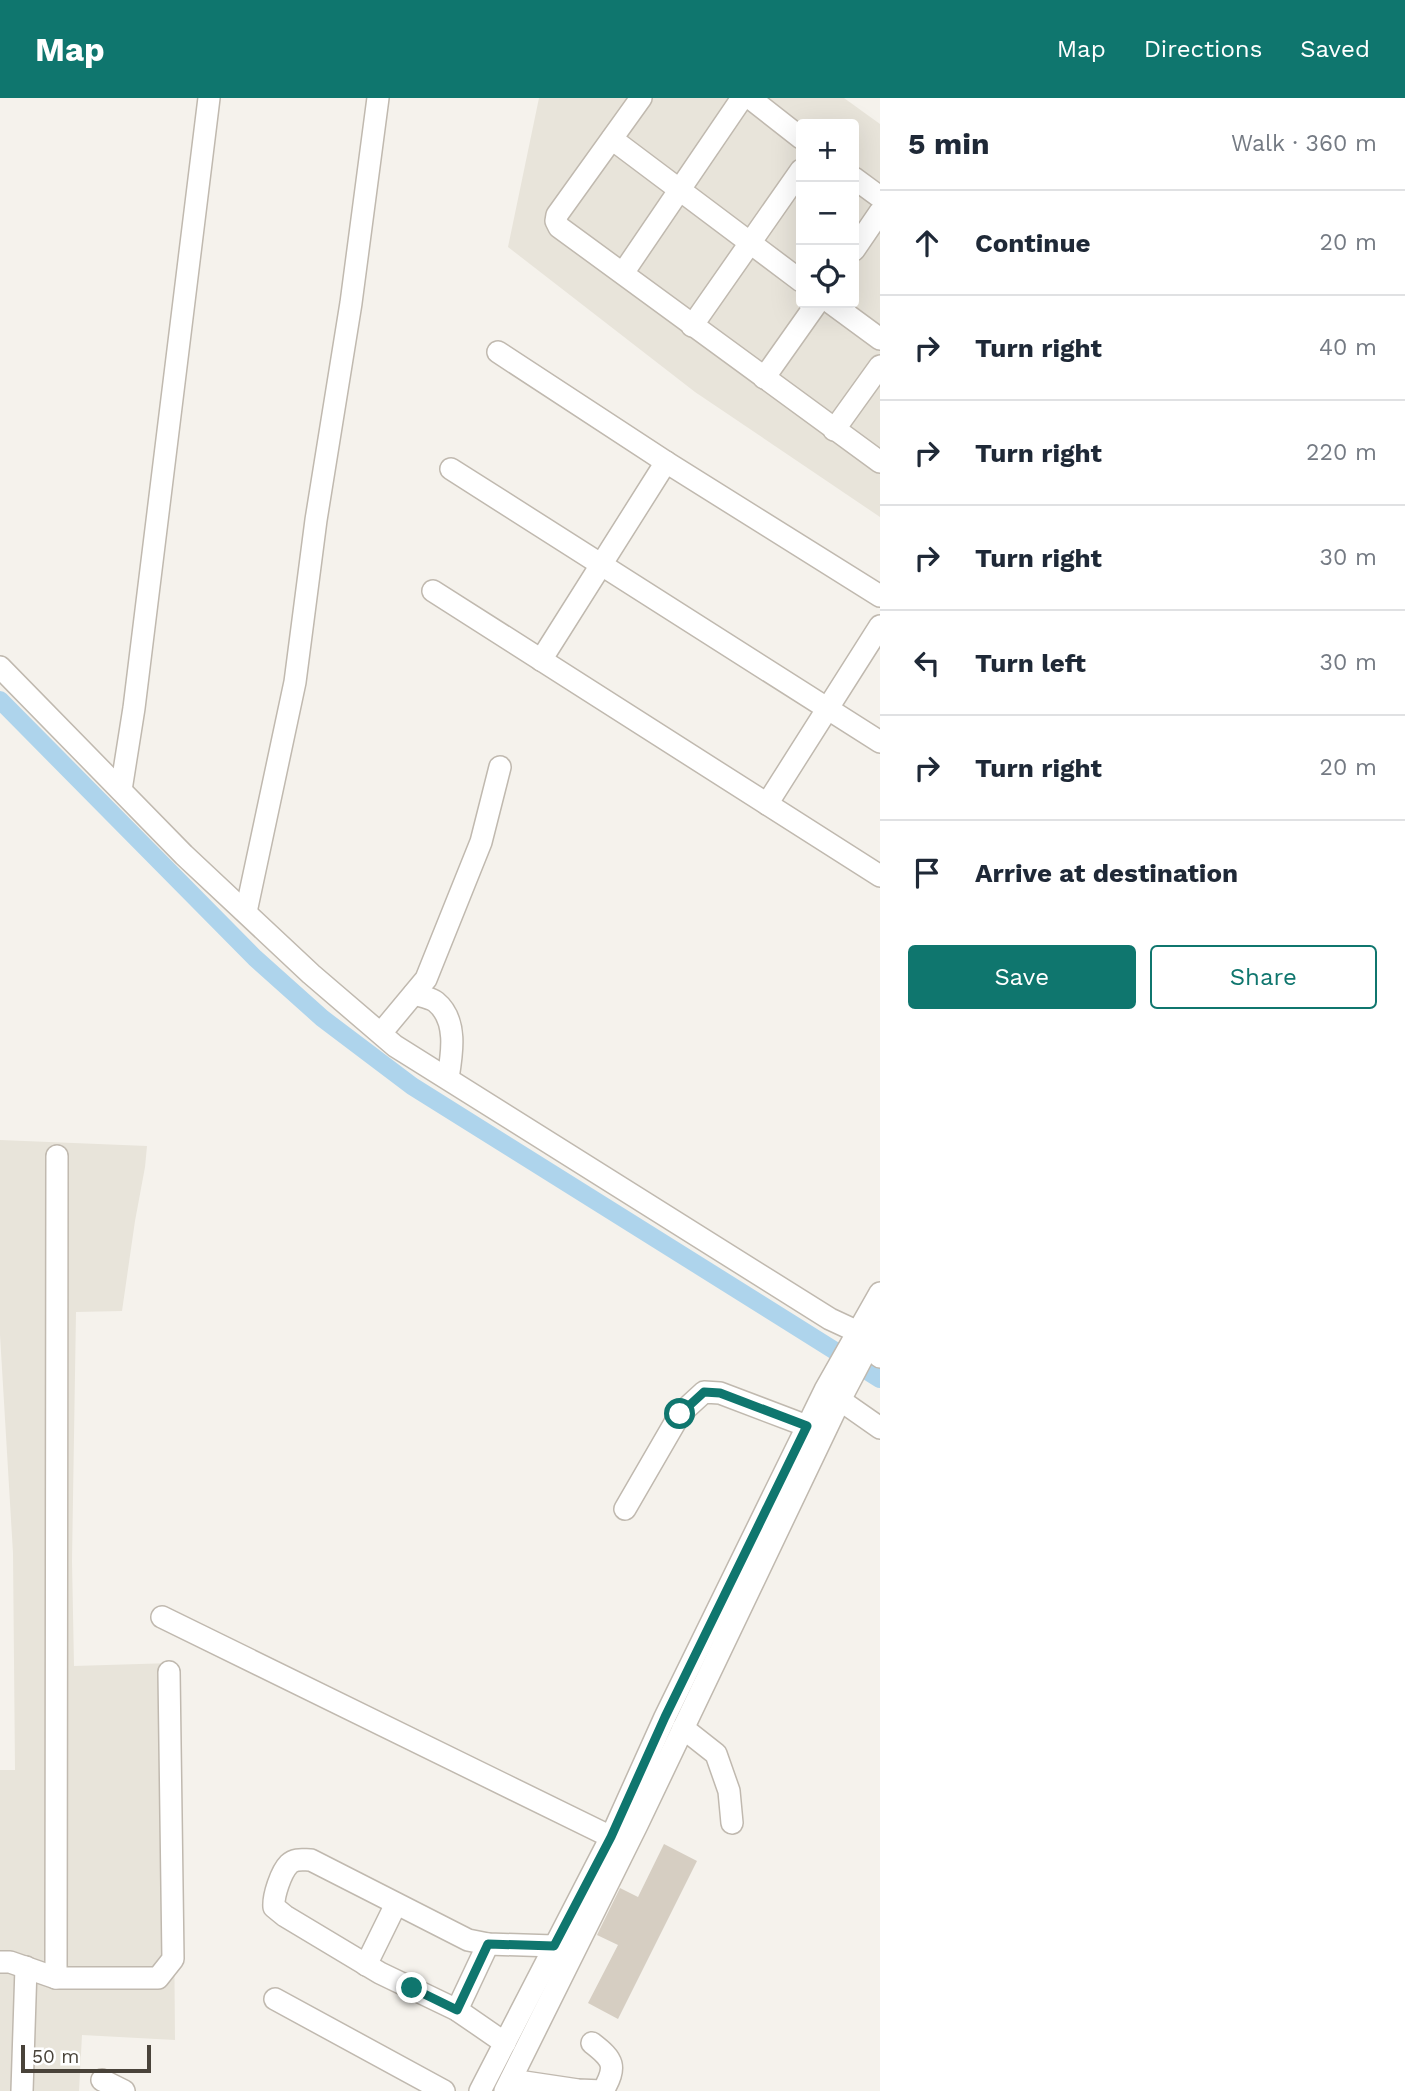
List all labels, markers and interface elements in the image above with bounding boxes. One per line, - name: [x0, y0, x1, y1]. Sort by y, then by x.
- text: Map: [35, 30, 105, 69]
- text: Map: [1057, 35, 1106, 63]
- text: Directions: [1144, 35, 1262, 63]
- text: Saved: [1300, 35, 1370, 63]
- map controls: [796, 119, 859, 308]
- button: +: [796, 119, 859, 182]
- text: 5 min: [908, 126, 990, 161]
- text: Walk · 360 m: [1231, 130, 1377, 157]
- button: −: [796, 182, 859, 245]
- icon: ahead: [908, 224, 946, 262]
- text: Continue: [975, 228, 1091, 258]
- text: 20 m: [1320, 229, 1377, 256]
- button: locate: [796, 245, 859, 308]
- icon: right: [908, 329, 946, 367]
- text: Turn right: [975, 333, 1102, 363]
- text: 40 m: [1319, 334, 1377, 361]
- icon: right: [908, 434, 946, 472]
- text: Turn right: [975, 438, 1102, 468]
- text: 220 m: [1306, 439, 1377, 466]
- icon: right: [908, 539, 946, 577]
- text: Turn right: [975, 543, 1102, 573]
- text: 30 m: [1320, 544, 1377, 571]
- icon: left: [908, 644, 946, 682]
- text: Turn left: [975, 648, 1086, 678]
- text: 30 m: [1320, 649, 1377, 676]
- icon: right: [908, 749, 946, 787]
- text: Turn right: [975, 753, 1102, 783]
- text: 20 m: [1320, 754, 1377, 781]
- icon: arrive: [908, 854, 946, 892]
- text: Arrive at destination: [975, 858, 1238, 888]
- button: Save: [908, 945, 1136, 1009]
- button: Share: [1150, 945, 1377, 1009]
- route start: [664, 1398, 695, 1429]
- route end: [396, 1972, 427, 2003]
- scale bar: [21, 2042, 150, 2074]
- text: 50 m: [32, 2045, 79, 2068]

